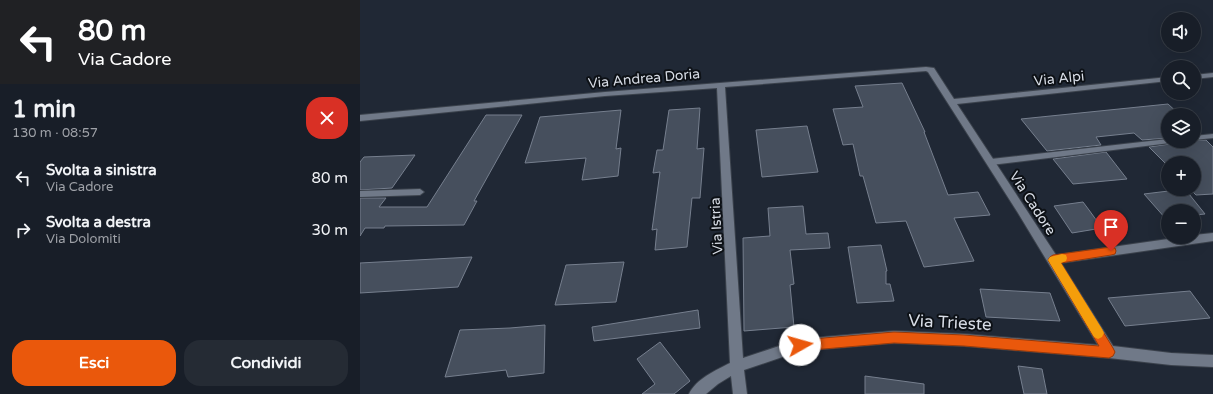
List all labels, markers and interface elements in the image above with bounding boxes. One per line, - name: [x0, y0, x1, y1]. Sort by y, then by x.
- map controls: [1161, 12, 1201, 244]
- button: sound: [1161, 12, 1201, 52]
- text: 80 m: [78, 14, 146, 48]
- icon: left: [12, 16, 64, 68]
- text: Via Cadore: [78, 48, 171, 70]
- button: search: [1161, 60, 1201, 100]
- street label: Via Andrea Doria: [587, 65, 701, 92]
- street label: Via Alpi: [1033, 67, 1085, 90]
- text: 1 min: [12, 95, 76, 124]
- button: close: [306, 97, 348, 139]
- button: layers: [1161, 108, 1201, 148]
- text: 130 m · 08:57: [12, 125, 98, 141]
- button: +: [1161, 156, 1201, 196]
- text: Svolta a sinistra: [46, 161, 157, 179]
- icon: left: [12, 167, 34, 189]
- street label: Via Cadore: [1006, 168, 1060, 238]
- text: 80 m: [311, 169, 348, 187]
- text: Via Cadore: [46, 179, 113, 195]
- street label: Via Istria: [707, 197, 726, 255]
- button: −: [1161, 204, 1201, 244]
- pin: [1094, 210, 1128, 251]
- text: Svolta a destra: [46, 213, 151, 231]
- icon: arrive: [1100, 216, 1122, 238]
- icon: right: [12, 219, 34, 241]
- text: 30 m: [311, 221, 348, 239]
- text: Via Dolomiti: [46, 231, 121, 247]
- street label: Via Trieste: [908, 310, 992, 335]
- position arrow: [779, 324, 821, 366]
- button: Esci: [12, 340, 176, 386]
- button: Condividi: [184, 340, 348, 386]

